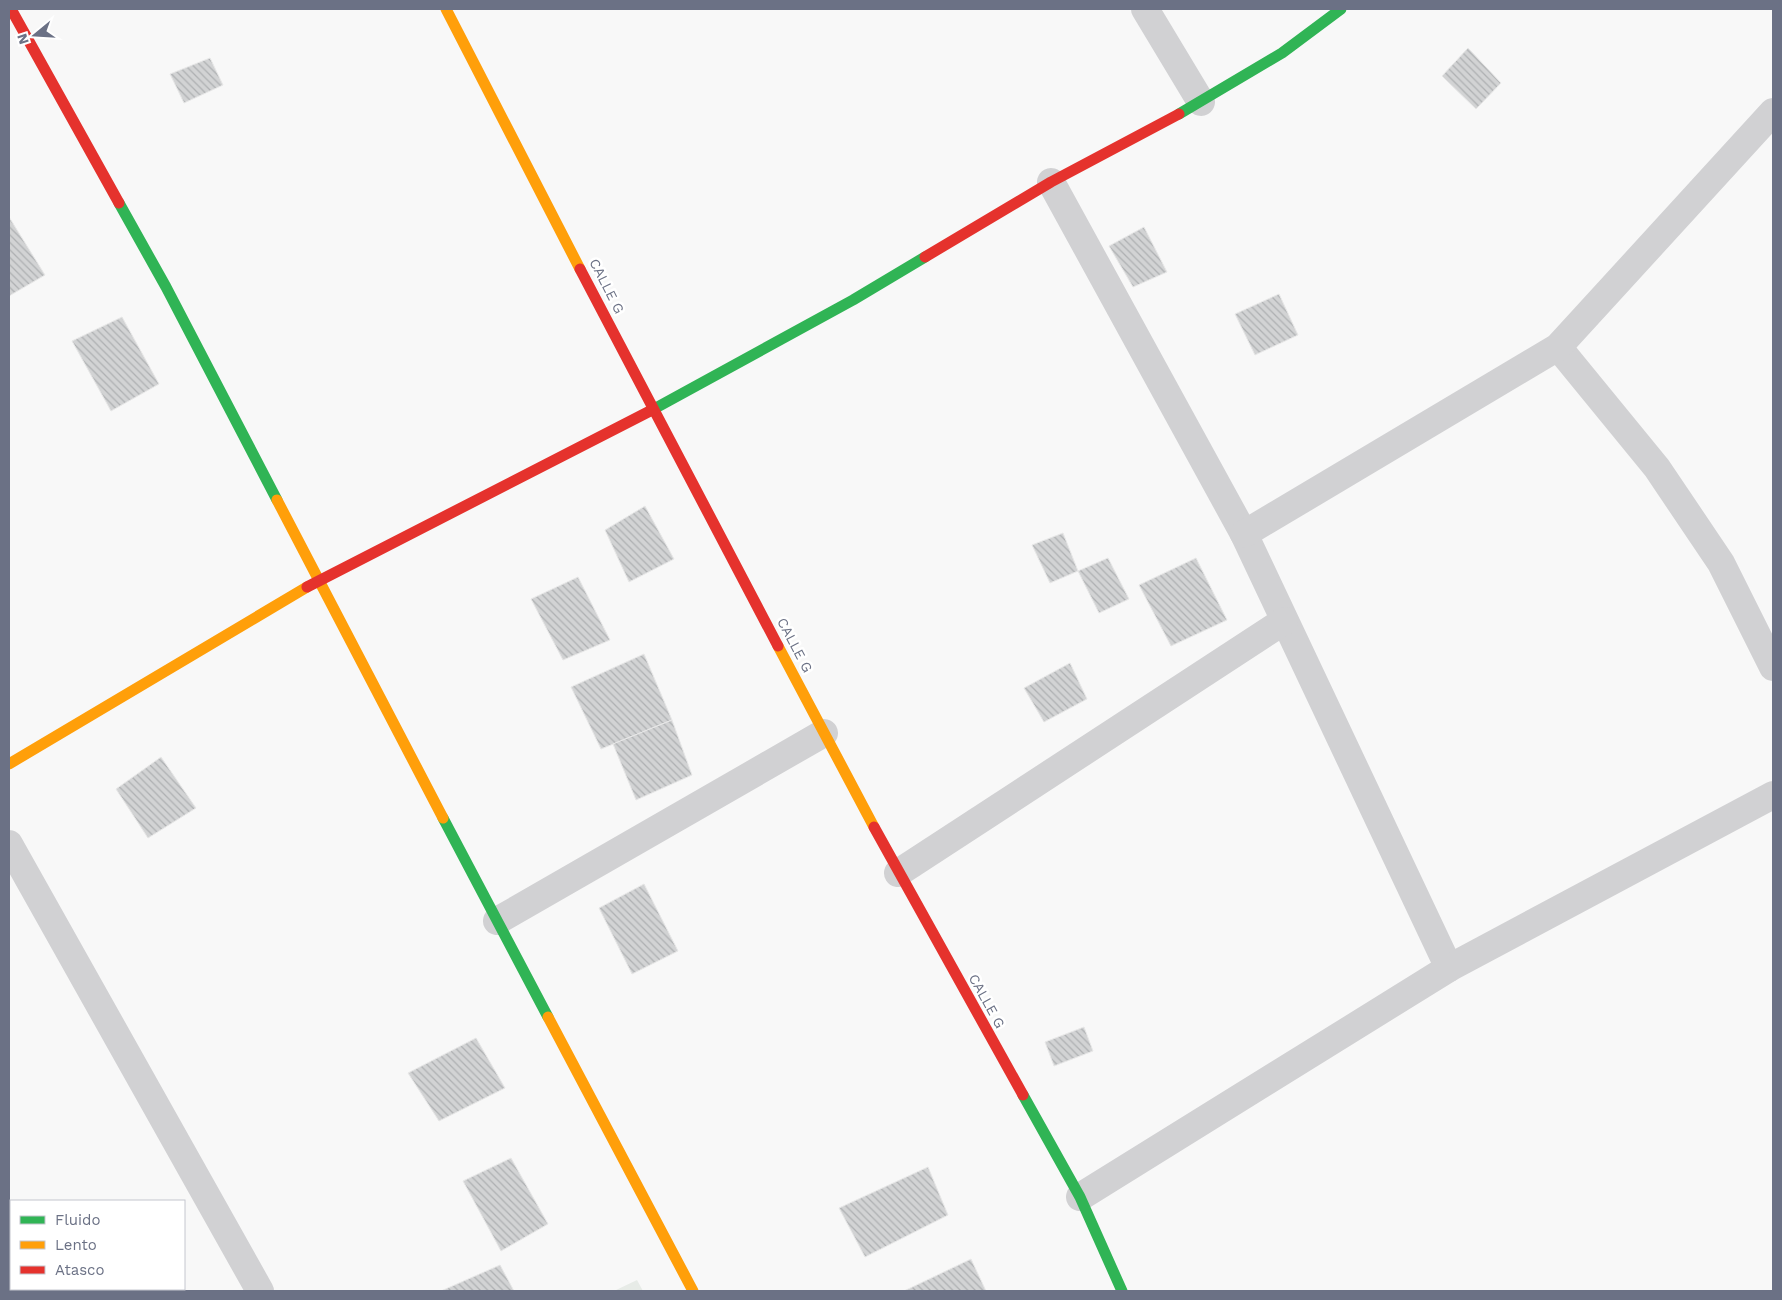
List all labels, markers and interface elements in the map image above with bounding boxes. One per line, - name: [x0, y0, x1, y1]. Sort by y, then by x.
- north arrow: [10, 10, 60, 60]
- text: N: [13, 32, 32, 46]
- street label: CALLE G: [586, 256, 628, 316]
- street label: CALLE G: [774, 615, 816, 675]
- street label: CALLE G: [966, 971, 1008, 1031]
- legend: [10, 1200, 185, 1290]
- text: Fluido: [55, 1211, 100, 1229]
- text: Lento: [55, 1236, 97, 1254]
- text: Atasco: [55, 1261, 104, 1279]

